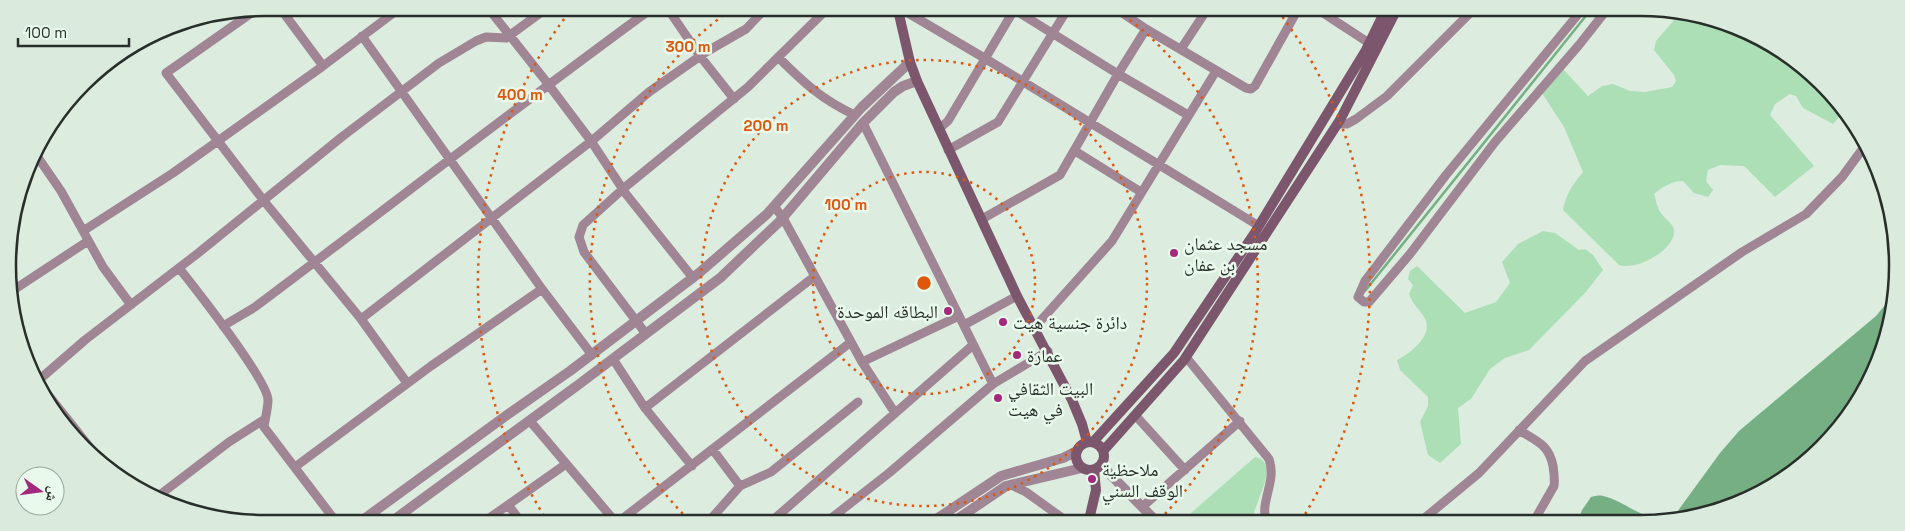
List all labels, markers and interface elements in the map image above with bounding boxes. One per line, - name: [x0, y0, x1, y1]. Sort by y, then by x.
- scale bar: [18, 15, 129, 47]
- text: 100 m: [25, 23, 67, 42]
- text: 300 m: [665, 37, 711, 56]
- text: 400 m: [497, 85, 543, 104]
- text: 200 m: [744, 116, 788, 135]
- text: 100 m: [825, 195, 867, 214]
- place label: مسجد عثمان بن عفان: [1184, 232, 1267, 276]
- marker: مسجد عثمان بن عفان: [1168, 247, 1180, 259]
- centre of rings: [915, 274, 933, 292]
- place label: البطاقه الموحدة: [837, 300, 938, 323]
- marker: البطاقه الموحدة: [942, 305, 954, 317]
- place label: دائرة جنسية هيت: [1013, 311, 1127, 334]
- marker: دائرة جنسية هيت: [997, 316, 1009, 328]
- place label: عمارة: [1027, 344, 1062, 367]
- marker: عمارة: [1011, 349, 1023, 361]
- place label: البيت الثقافي في هيت: [1008, 377, 1093, 424]
- marker: البيت الثقافي في هيت: [992, 392, 1004, 404]
- place label: ملاحظية الوقف السني: [1102, 458, 1183, 505]
- north arrow: [15, 466, 65, 516]
- marker: ملاحظية الوقف السني: [1086, 473, 1098, 485]
- text: ش: [42, 485, 63, 504]

